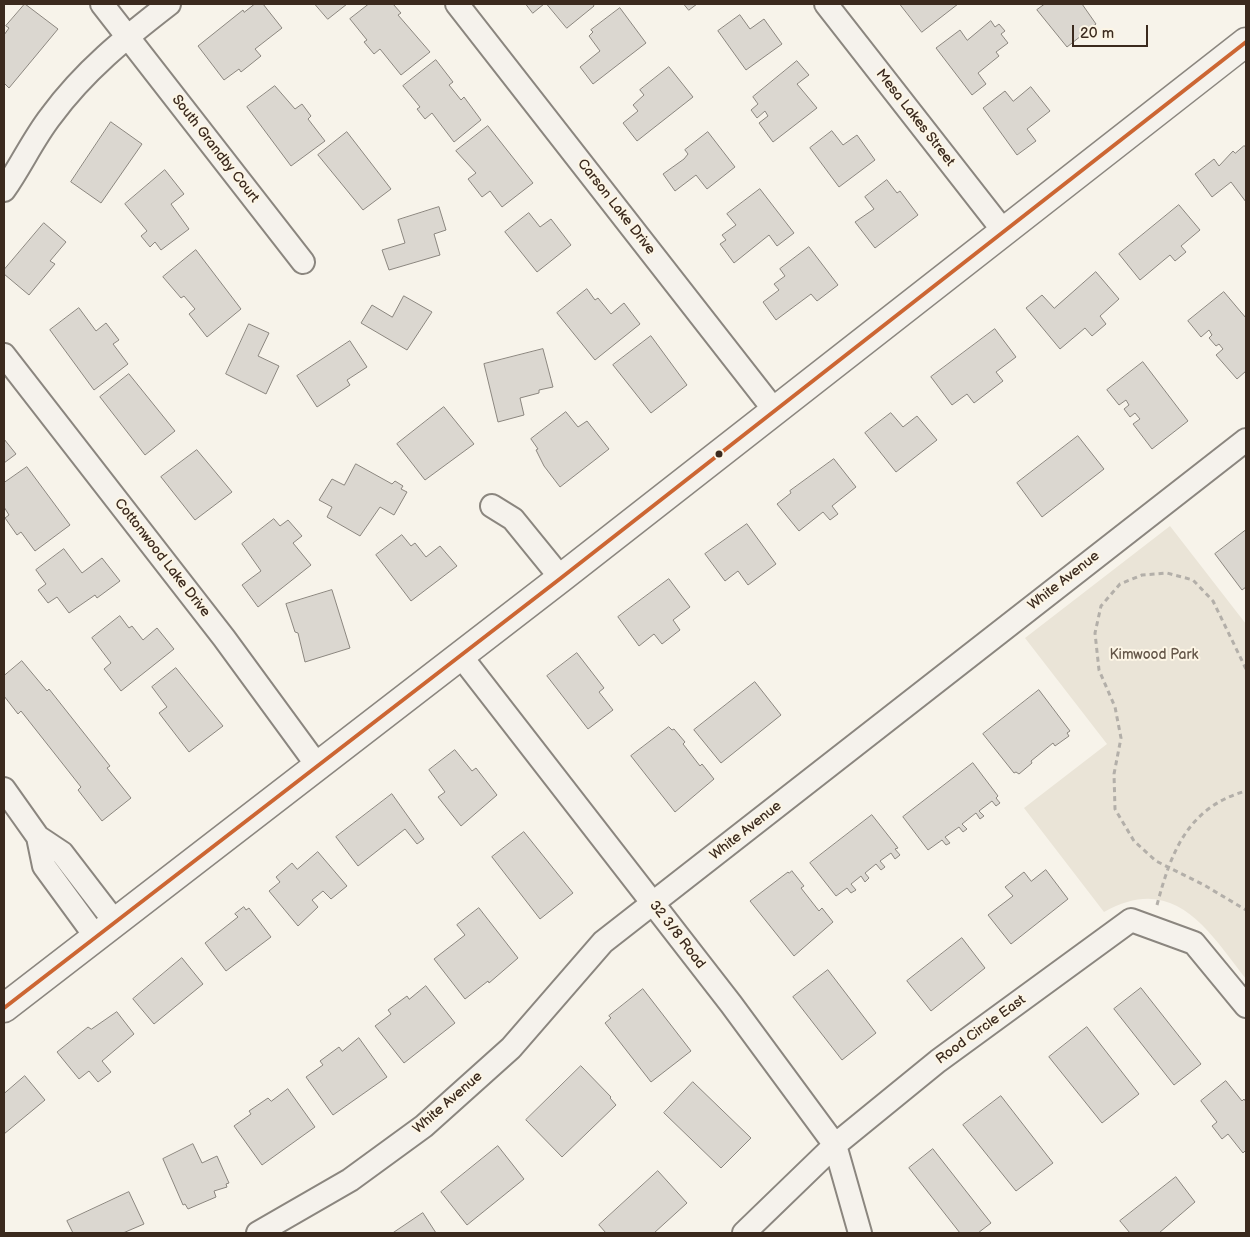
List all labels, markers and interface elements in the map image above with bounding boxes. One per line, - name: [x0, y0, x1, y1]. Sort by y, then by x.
- scale bar: [1075, 15, 1151, 47]
- text: 20 m: [1080, 24, 1114, 43]
- street label: Mesa Lakes Street: [872, 66, 958, 170]
- street label: South Grandby Court: [168, 92, 262, 206]
- street label: Carson Lake Drive: [573, 156, 659, 258]
- unlabelled marker: [714, 449, 724, 459]
- street label: Cottonwood Lake Drive: [110, 495, 214, 621]
- street label: White Avenue: [1025, 548, 1103, 614]
- park label: Kimwood Park: [1110, 647, 1198, 663]
- street label: White Avenue: [707, 798, 785, 864]
- street label: 32 3/8 Road: [645, 898, 709, 972]
- street label: Rood Circle East: [933, 992, 1029, 1068]
- street label: White Avenue: [410, 1068, 486, 1138]

